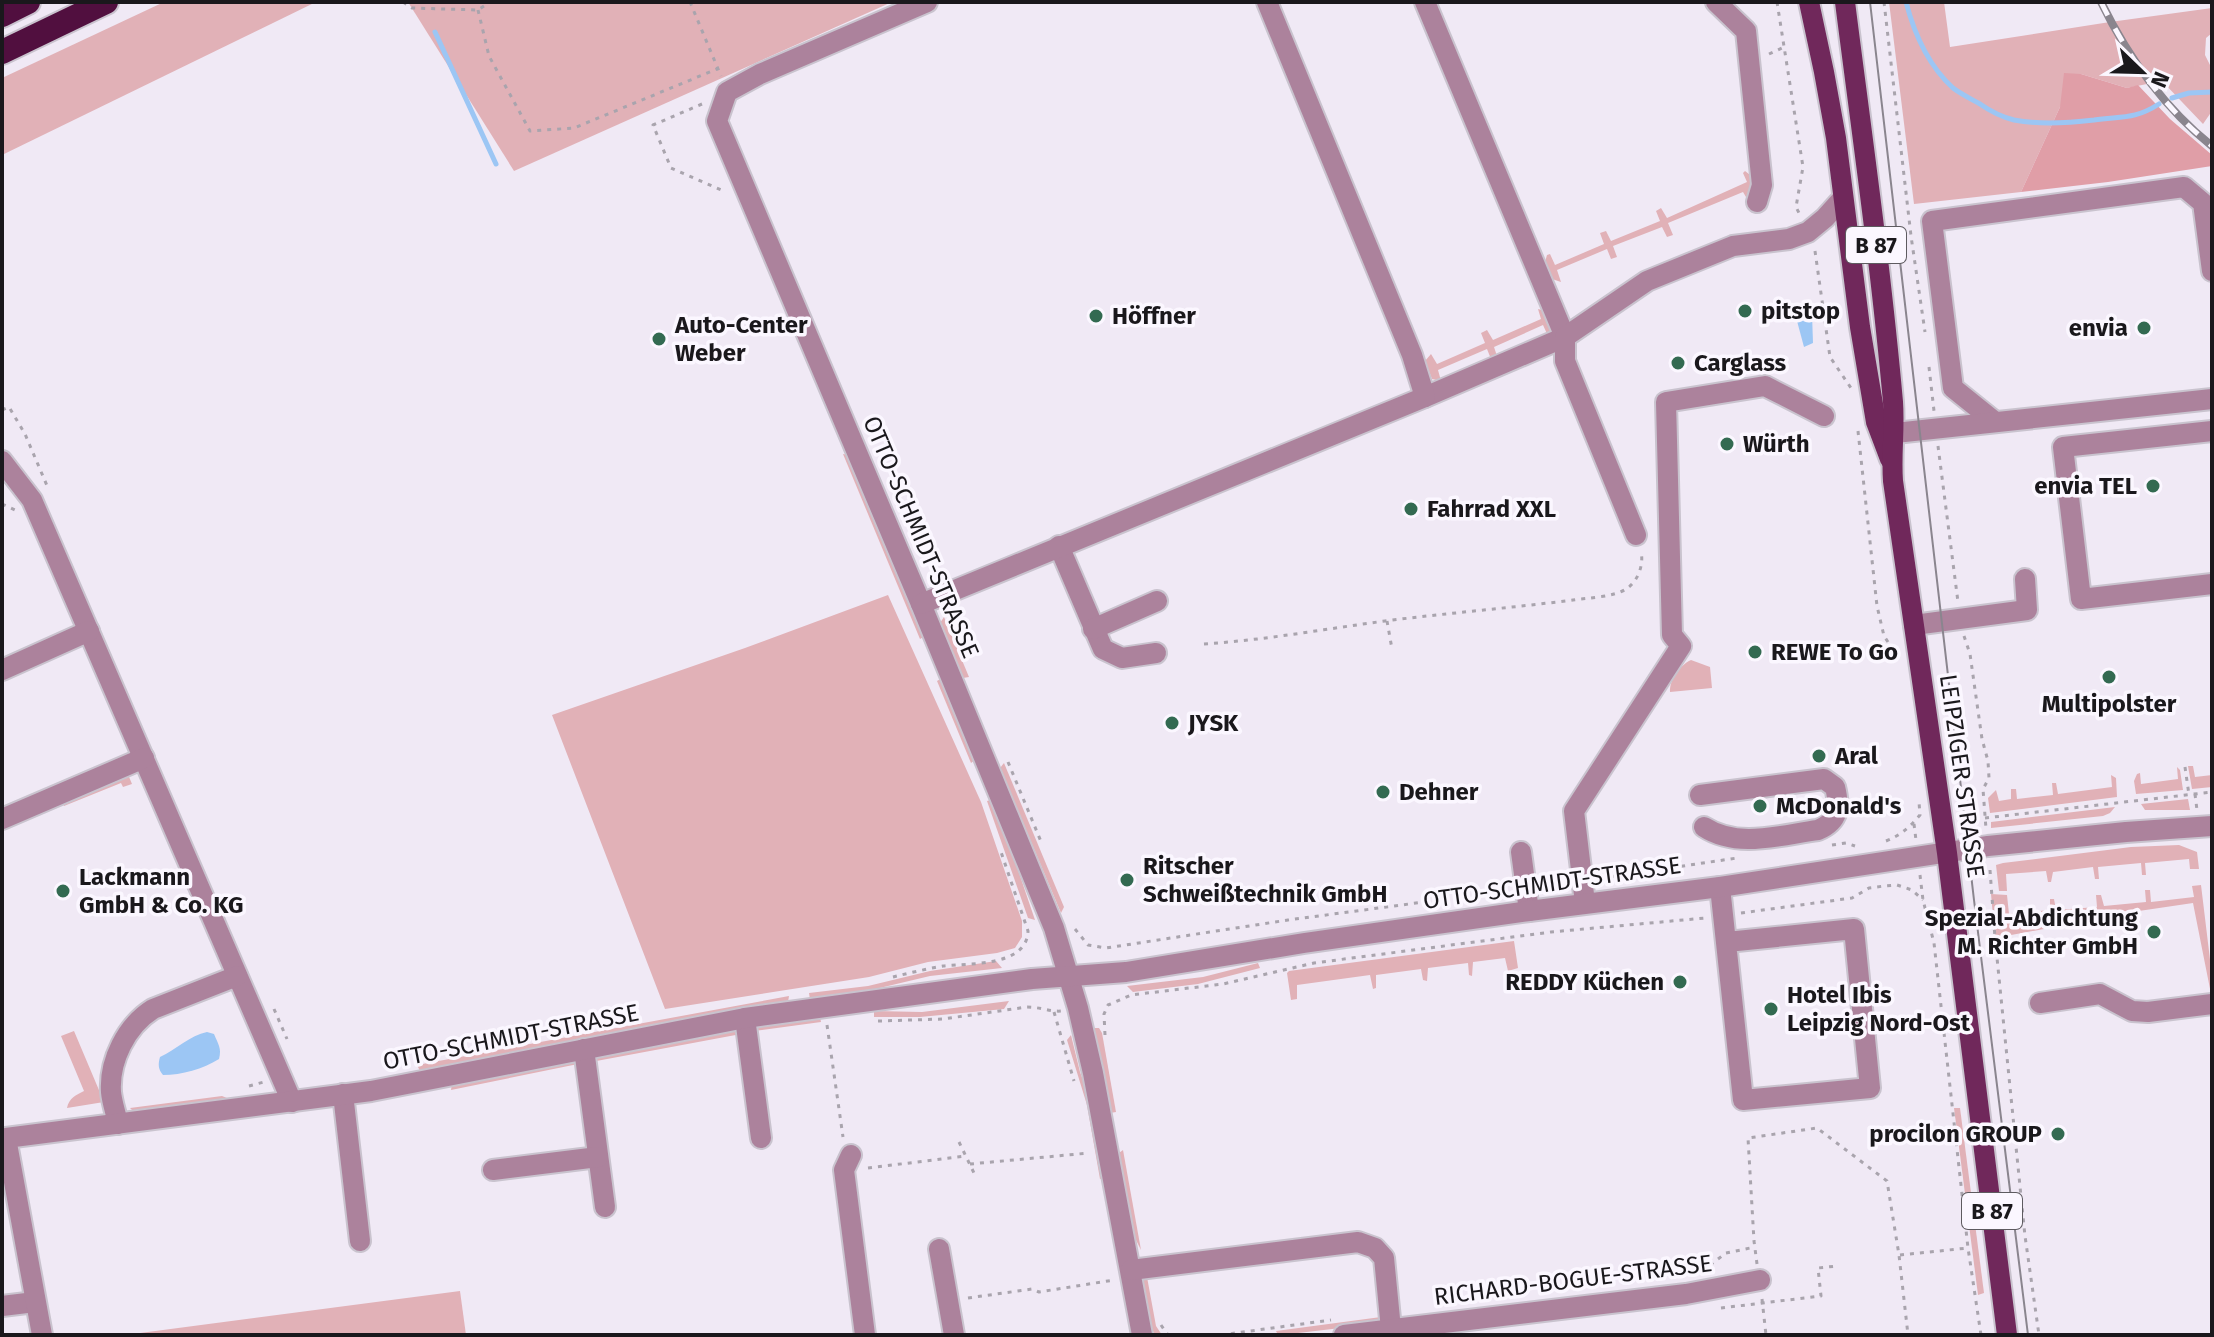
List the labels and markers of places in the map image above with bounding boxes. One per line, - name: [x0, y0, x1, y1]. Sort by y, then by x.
- place label: pitstop: [1761, 297, 1840, 325]
- place label: Höffner: [1112, 302, 1196, 330]
- marker: pitstop: [1736, 302, 1754, 320]
- marker: Höffner: [1087, 307, 1105, 325]
- place label: Auto-Center Weber: [674, 311, 808, 367]
- place label: envia: [2069, 314, 2128, 342]
- marker: envia: [2135, 319, 2153, 337]
- marker: Auto-Center Weber: [650, 330, 668, 348]
- place label: Carglass: [1694, 349, 1787, 377]
- marker: Carglass: [1669, 354, 1687, 372]
- place label: Würth: [1743, 430, 1810, 458]
- marker: Würth: [1718, 435, 1736, 453]
- place label: envia TEL: [2034, 472, 2137, 500]
- marker: envia TEL: [2144, 477, 2162, 495]
- place label: Fahrrad XXL: [1427, 495, 1556, 523]
- marker: Fahrrad XXL: [1402, 500, 1420, 518]
- place label: REWE To Go: [1771, 638, 1898, 666]
- marker: REWE To Go: [1746, 643, 1764, 661]
- marker: Multipolster: [2100, 668, 2118, 686]
- place label: Multipolster: [2042, 690, 2177, 718]
- place label: JYSK: [1187, 709, 1239, 737]
- marker: JYSK: [1163, 714, 1181, 732]
- place label: Aral: [1834, 742, 1879, 770]
- marker: Aral: [1810, 747, 1828, 765]
- place label: Dehner: [1399, 778, 1479, 806]
- marker: Dehner: [1374, 783, 1392, 801]
- place label: McDonald's: [1776, 792, 1902, 820]
- marker: McDonald's: [1751, 797, 1769, 815]
- place label: Ritscher Schweißtechnik GmbH: [1143, 852, 1387, 908]
- place label: Lackmann GmbH & Co. KG: [79, 863, 243, 919]
- marker: Ritscher Schweißtechnik GmbH: [1118, 871, 1136, 889]
- marker: Lackmann GmbH & Co. KG: [54, 882, 72, 900]
- place label: Spezial-Abdichtung M. Richter GmbH: [1925, 904, 2139, 960]
- marker: Spezial-Abdichtung M. Richter GmbH: [2145, 923, 2163, 941]
- place label: REDDY Küchen: [1505, 968, 1664, 996]
- marker: REDDY Küchen: [1671, 973, 1689, 991]
- place label: Hotel Ibis Leipzig Nord-Ost: [1787, 981, 1971, 1037]
- marker: Hotel Ibis Leipzig Nord-Ost: [1762, 1000, 1780, 1018]
- place label: procilon GROUP: [1869, 1120, 2042, 1148]
- marker: procilon GROUP: [2049, 1125, 2067, 1143]

